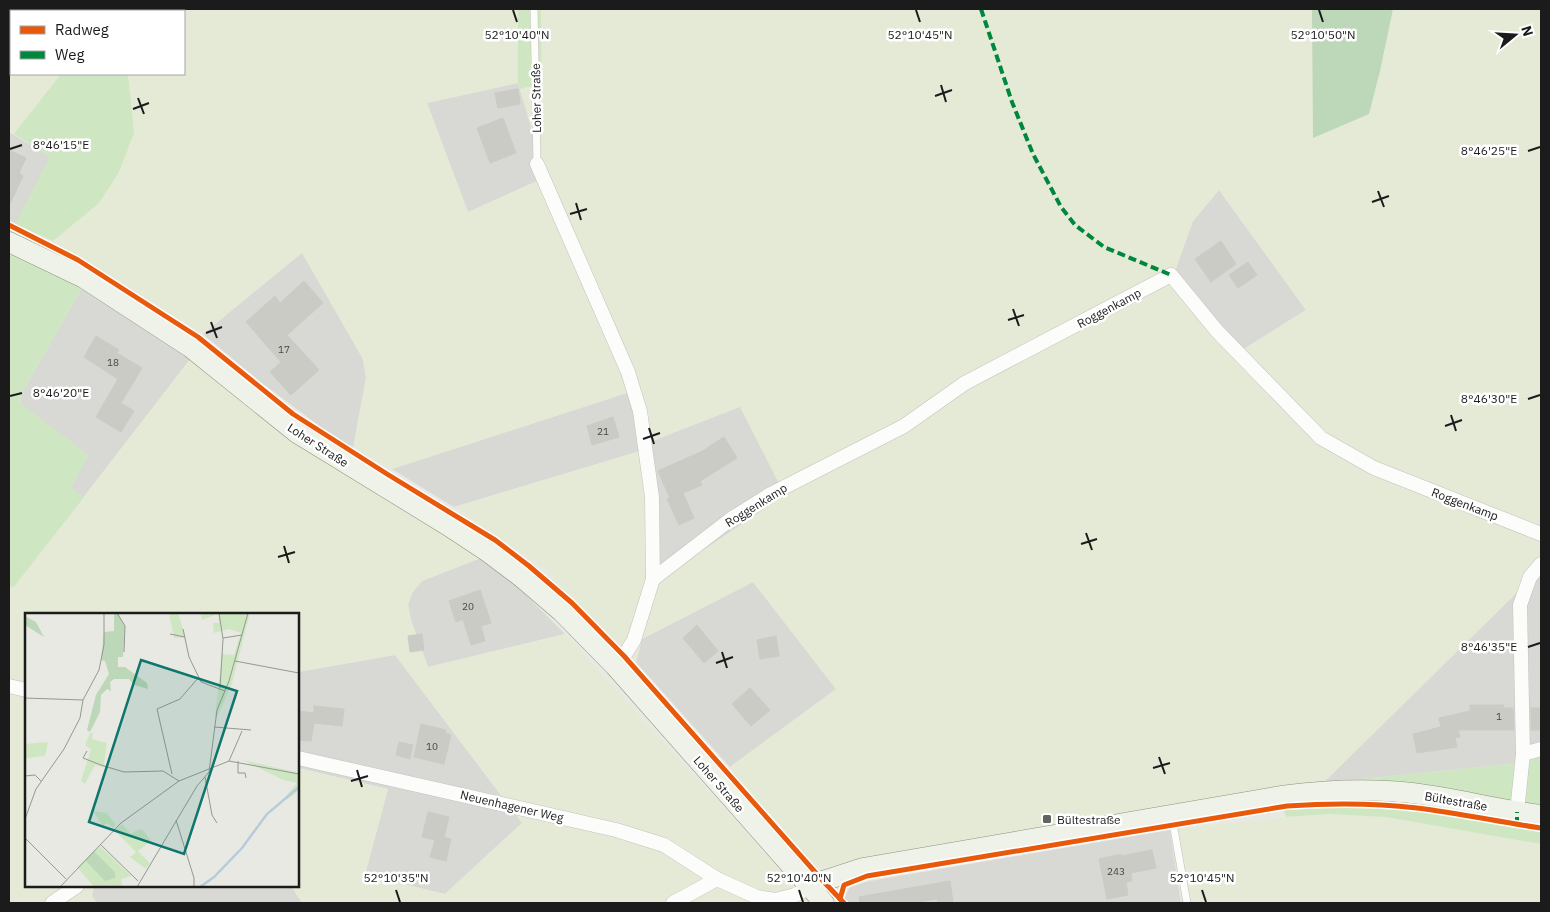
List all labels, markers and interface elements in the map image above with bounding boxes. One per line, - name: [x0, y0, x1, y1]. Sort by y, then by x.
- legend: [10, 10, 185, 75]
- north arrow: [1490, 10, 1540, 60]
- text: Radweg: [55, 20, 109, 39]
- text: N: [1517, 23, 1537, 39]
- text: 52°10'40"N: [484, 27, 550, 42]
- text: 52°10'45"N: [887, 27, 953, 42]
- text: 52°10'50"N: [1290, 27, 1356, 42]
- text: Weg: [55, 45, 84, 64]
- street label: Loher Straße: [528, 63, 544, 133]
- text: 8°46'15"E: [33, 137, 89, 152]
- text: 8°46'25"E: [1461, 143, 1517, 158]
- street label: Roggenkamp: [1074, 285, 1144, 331]
- house number: 17: [278, 343, 290, 356]
- house number: 18: [107, 356, 119, 369]
- text: 8°46'20"E: [33, 385, 89, 400]
- text: 8°46'30"E: [1461, 391, 1517, 406]
- street label: Loher Straße: [285, 420, 352, 470]
- house number: 21: [597, 425, 609, 438]
- street label: Roggenkamp: [722, 480, 790, 530]
- street label: Roggenkamp: [1429, 484, 1501, 524]
- house number: 20: [462, 600, 474, 613]
- inset map: [25, 613, 299, 887]
- text: 8°46'35"E: [1461, 639, 1517, 654]
- house number: 1: [1496, 710, 1502, 723]
- house number: 10: [426, 740, 438, 753]
- street label: Loher Straße: [691, 753, 748, 815]
- street label: Neuenhagener Weg: [459, 787, 566, 825]
- street label: Bültestraße: [1423, 788, 1489, 814]
- place label: Bültestraße: [1057, 812, 1121, 827]
- marker: Bültestraße: [1041, 813, 1053, 825]
- house number: 243: [1107, 865, 1125, 878]
- text: 52°10'35"N: [363, 870, 429, 885]
- text: 52°10'40"N: [766, 870, 832, 885]
- text: 52°10'45"N: [1169, 870, 1235, 885]

